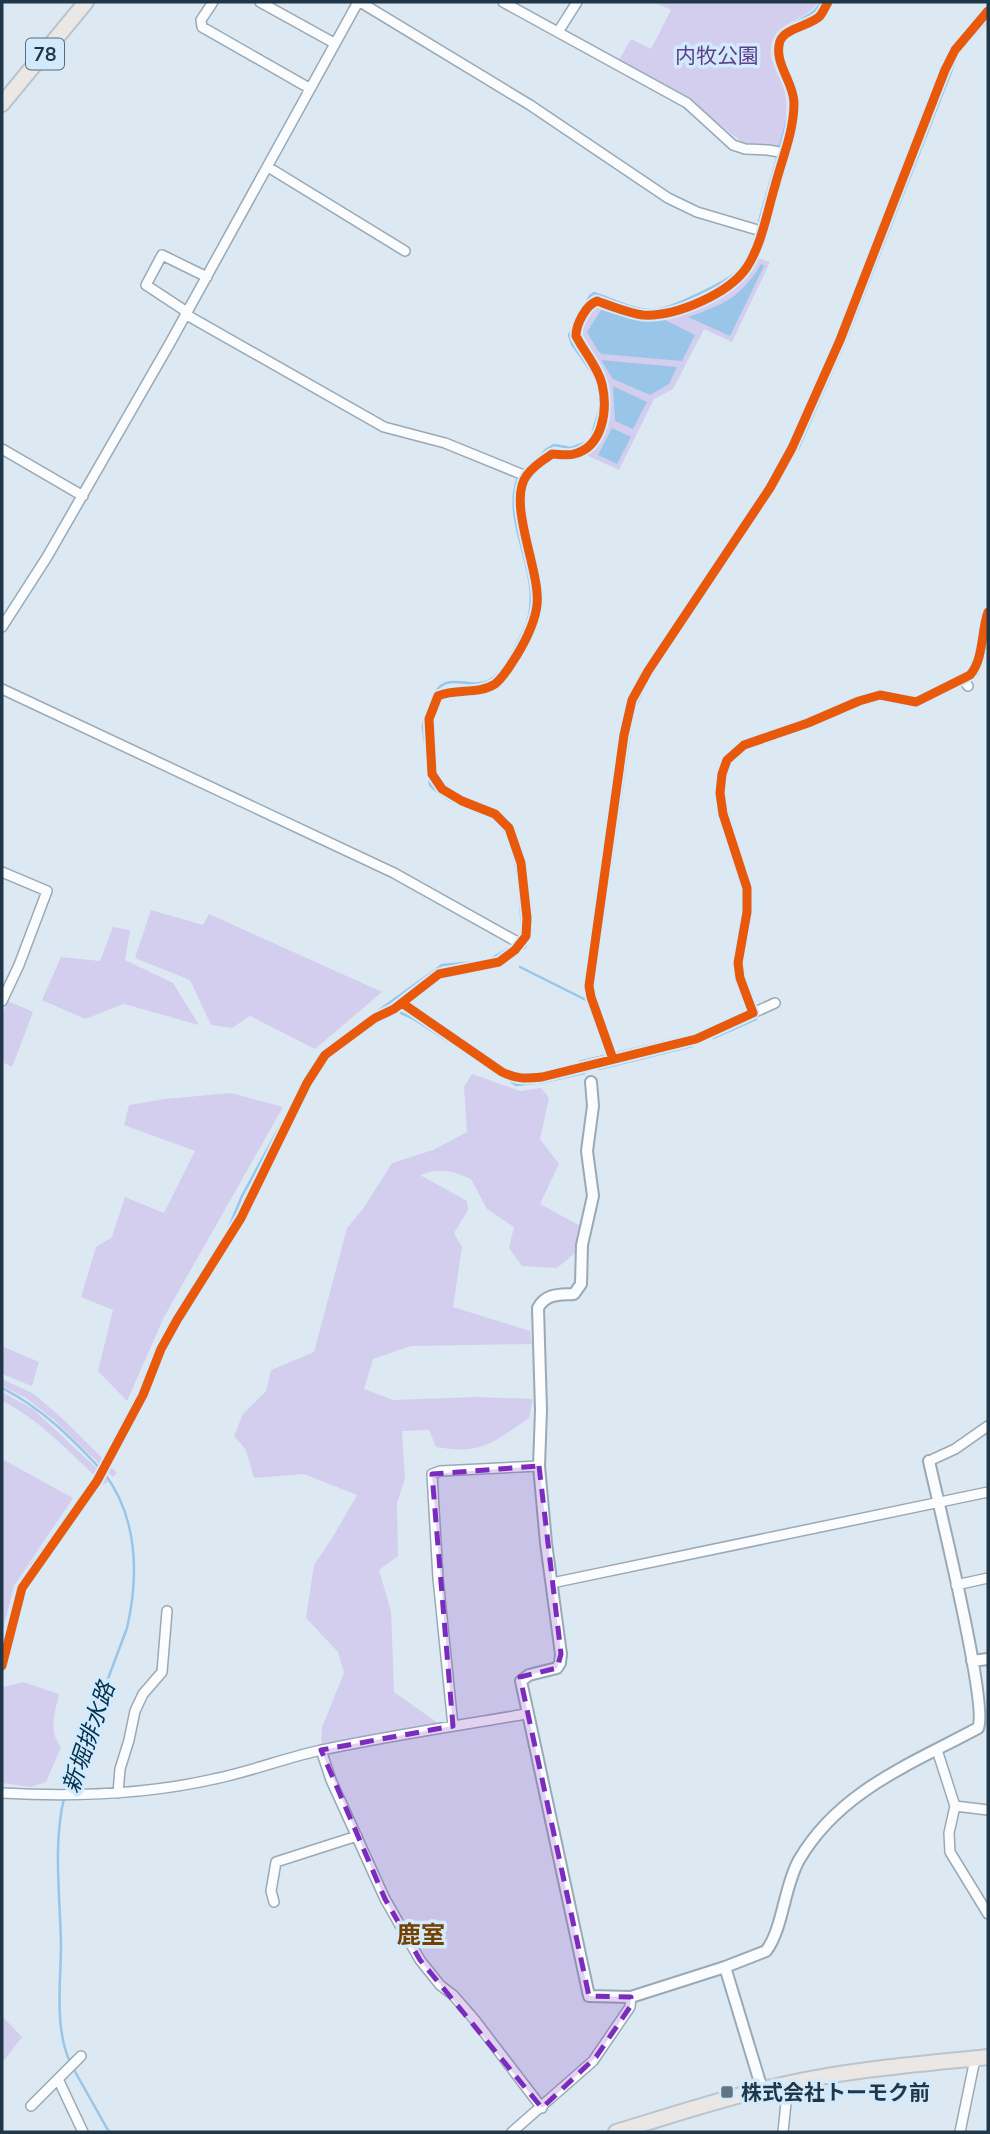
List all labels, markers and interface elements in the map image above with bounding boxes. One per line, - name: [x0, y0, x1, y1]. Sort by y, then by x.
- road number: 78: [26, 38, 64, 70]
- park label: 内牧公園: [675, 42, 759, 68]
- water label: 新堀排水路: [56, 1676, 121, 1796]
- district label: 鹿室: [397, 1919, 445, 1949]
- place label: 株式会社トーモク前: [741, 2079, 930, 2105]
- marker: 株式会社トーモク前: [719, 2084, 735, 2100]

